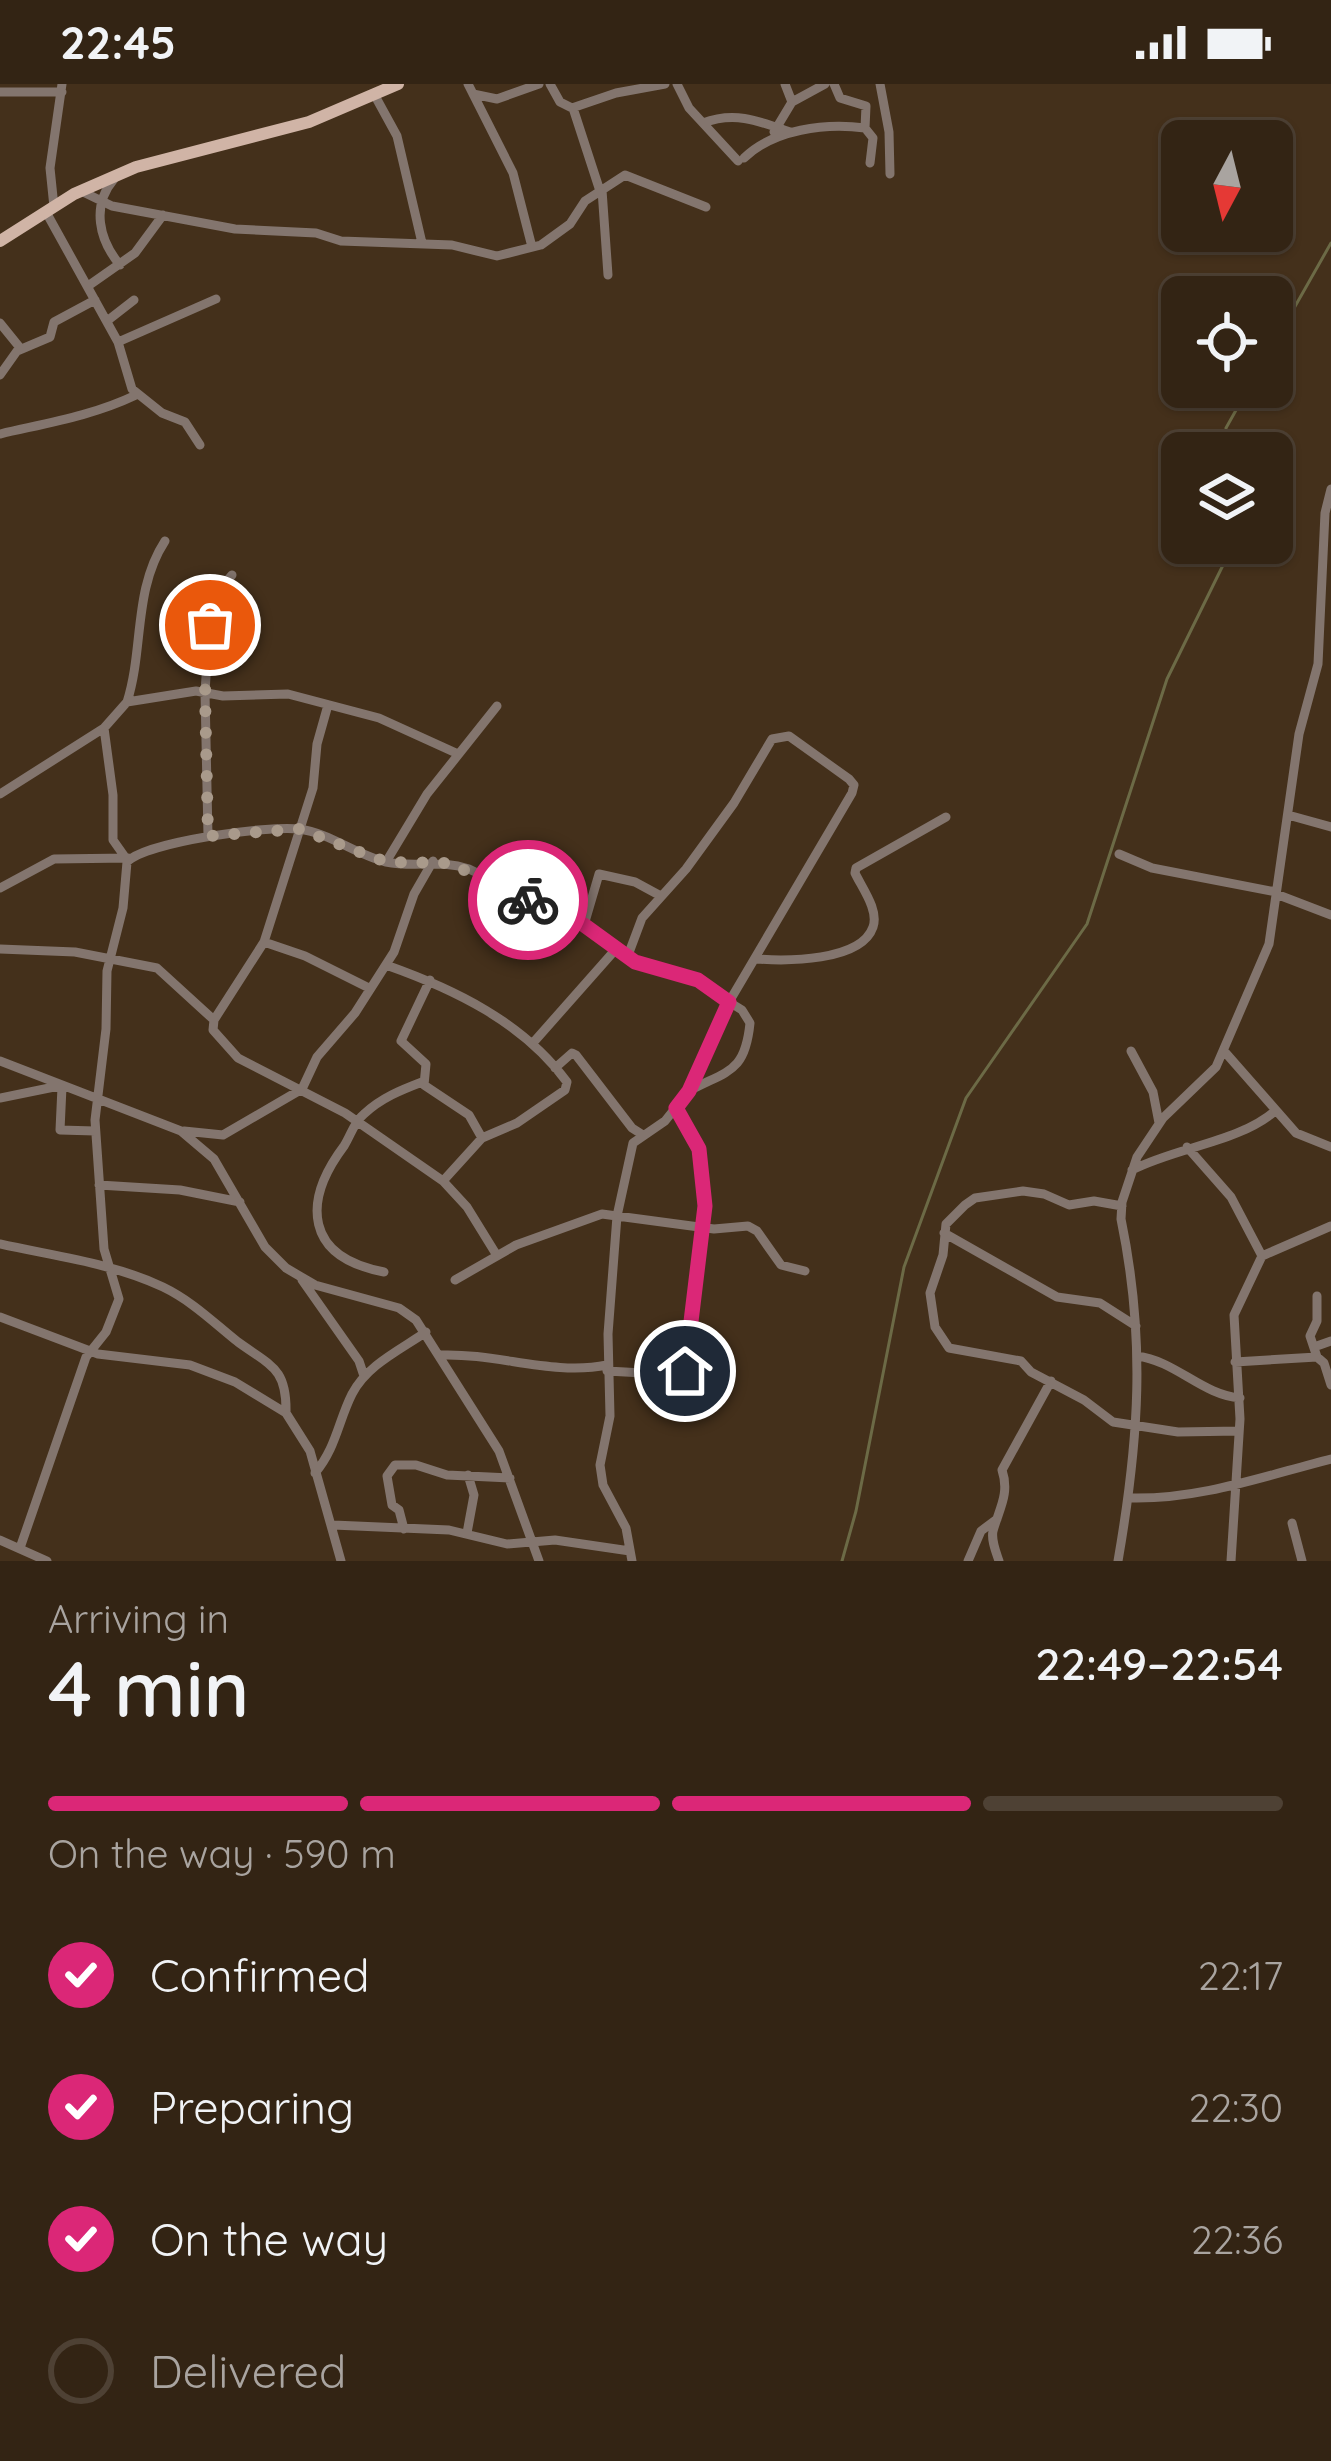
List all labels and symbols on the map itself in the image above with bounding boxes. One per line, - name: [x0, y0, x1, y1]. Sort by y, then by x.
- north arrow: [1161, 120, 1293, 252]
- pin: [159, 574, 261, 676]
- courier: [468, 840, 588, 960]
- pin: [634, 1320, 736, 1422]

